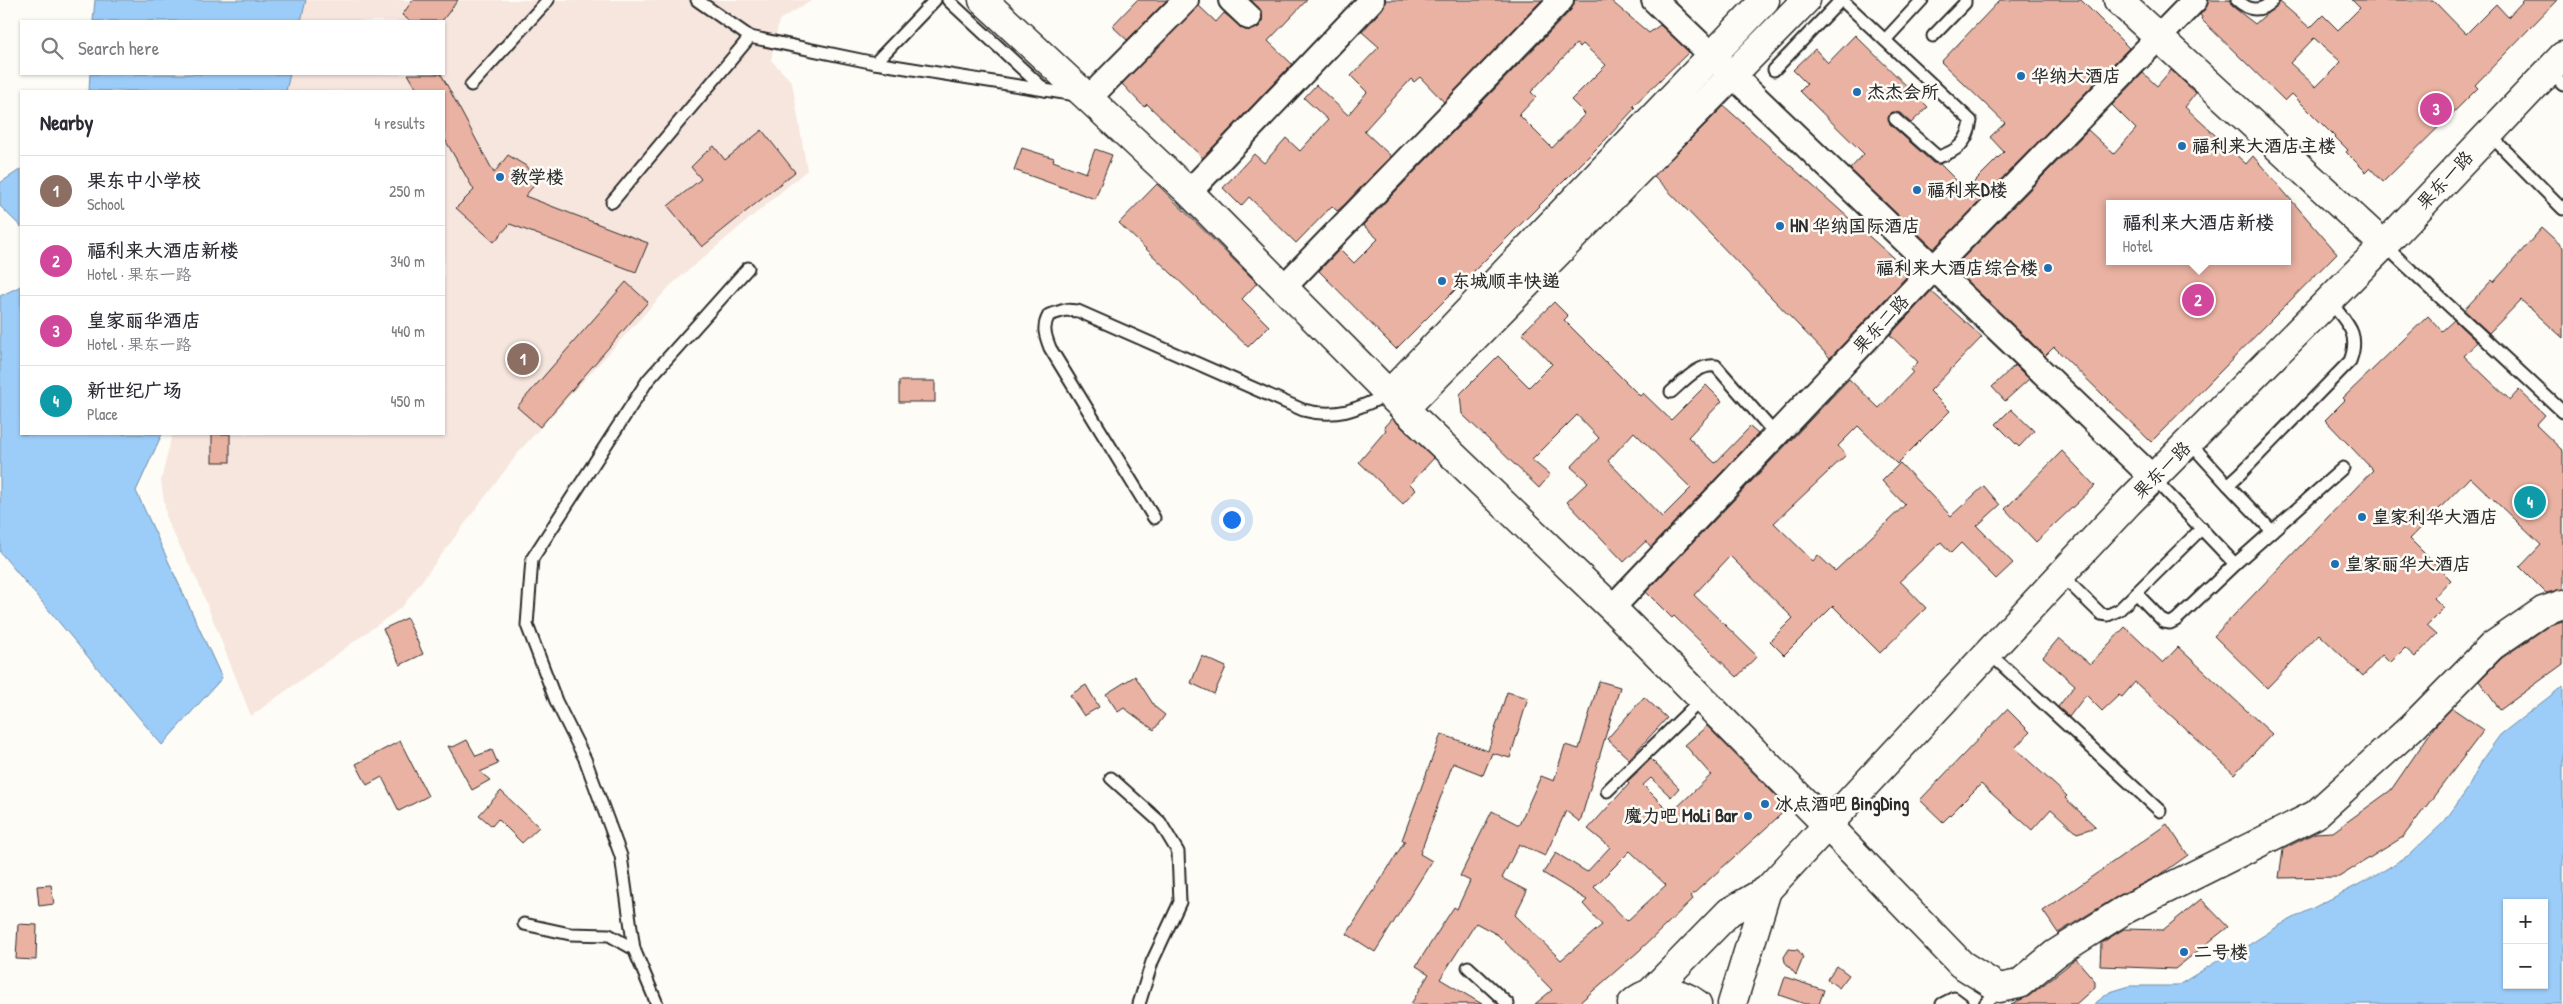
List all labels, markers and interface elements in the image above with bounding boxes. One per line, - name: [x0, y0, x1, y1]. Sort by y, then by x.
- search box: [20, 20, 445, 75]
- icon: search: [38, 34, 66, 62]
- text: Search here: [78, 35, 159, 61]
- place label: 华纳大酒店: [2031, 63, 2121, 88]
- marker: 华纳大酒店: [2015, 70, 2027, 82]
- place label: 杰杰会所: [1867, 79, 1939, 104]
- marker: 杰杰会所: [1851, 86, 1863, 98]
- pin: 3: [2420, 90, 2452, 128]
- text: Nearby: [40, 108, 93, 137]
- text: 4 results: [374, 112, 425, 134]
- place label: 福利来大酒店主楼: [2192, 133, 2336, 158]
- marker: 福利来大酒店主楼: [2176, 140, 2188, 152]
- street label: 果东一路: [2411, 145, 2478, 215]
- place label: 教学楼: [510, 164, 564, 189]
- text: 果东中小学校: [87, 167, 201, 193]
- marker: 教学楼: [494, 171, 506, 183]
- place label: 福利来D楼: [1927, 177, 2008, 202]
- text: 1: [53, 180, 59, 202]
- text: 250 m: [389, 180, 425, 202]
- marker: 福利来D楼: [1911, 184, 1923, 196]
- text: School: [87, 193, 124, 215]
- popup: [2106, 200, 2291, 265]
- text: 福利来大酒店新楼: [2122, 209, 2275, 235]
- place label: HN 华纳国际酒店: [1790, 213, 1920, 238]
- marker: HN 华纳国际酒店: [1774, 220, 1786, 232]
- text: Hotel: [2122, 235, 2153, 257]
- text: 福利来大酒店新楼: [87, 237, 239, 263]
- text: 2: [52, 250, 60, 272]
- text: 340 m: [390, 250, 425, 272]
- place label: 福利来大酒店综合楼: [1876, 255, 2038, 280]
- marker: 福利来大酒店综合楼: [2042, 262, 2054, 274]
- text: Hotel · 果东一路: [87, 263, 192, 285]
- place label: 东城顺丰快递: [1452, 268, 1560, 293]
- marker: 东城顺丰快递: [1436, 275, 1448, 287]
- pin: 2: [2182, 281, 2214, 319]
- street label: 果东二路: [1847, 289, 1914, 359]
- text: 皇家丽华酒店: [87, 307, 201, 333]
- text: 3: [52, 320, 60, 342]
- text: 440 m: [391, 320, 425, 342]
- text: Hotel · 果东一路: [87, 333, 192, 355]
- pin: 1: [507, 340, 539, 378]
- text: 新世纪广场: [87, 377, 182, 403]
- text: 4: [53, 390, 59, 412]
- text: 450 m: [391, 390, 425, 412]
- text: Place: [87, 403, 118, 425]
- street label: 果东一路: [2127, 435, 2196, 504]
- pin: 4: [2514, 483, 2546, 521]
- place label: 皇家利华大酒店: [2372, 504, 2498, 529]
- your location: [1219, 507, 1245, 533]
- marker: 皇家利华大酒店: [2356, 511, 2368, 523]
- place label: 皇家丽华大酒店: [2345, 551, 2471, 576]
- marker: 皇家丽华大酒店: [2329, 558, 2341, 570]
- place label: 冰点酒吧 BingDing: [1775, 791, 1909, 817]
- marker: 冰点酒吧 BingDing: [1759, 798, 1771, 810]
- place label: 魔力吧 MoLi Bar: [1624, 803, 1738, 828]
- marker: 魔力吧 MoLi Bar: [1742, 810, 1754, 822]
- map controls: [2503, 899, 2548, 989]
- button: +: [2503, 899, 2548, 944]
- place label: 二号楼: [2194, 939, 2248, 964]
- button: −: [2503, 944, 2548, 989]
- marker: 二号楼: [2178, 946, 2190, 958]

